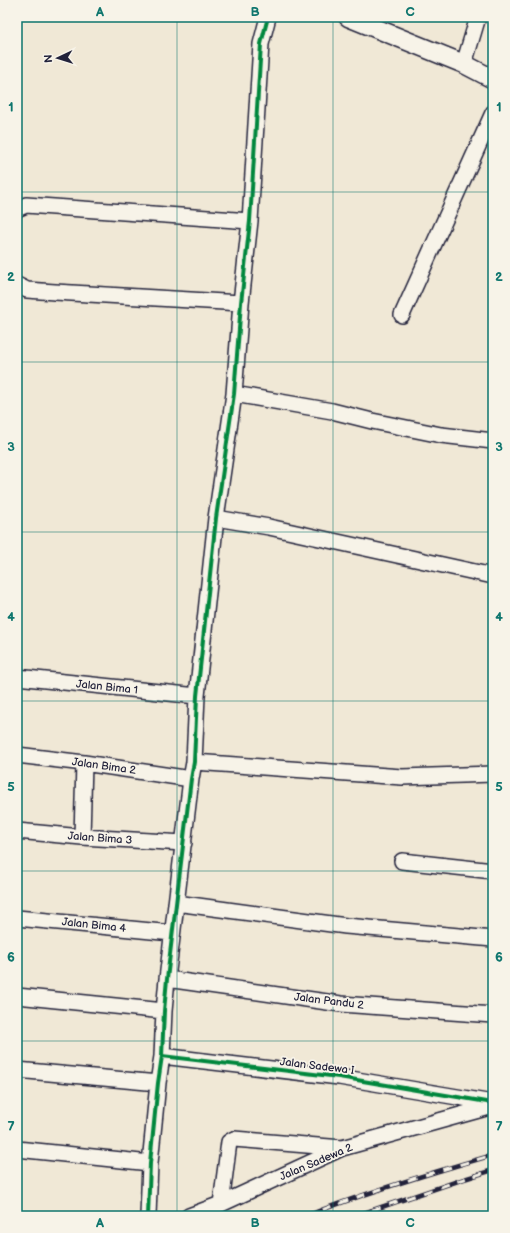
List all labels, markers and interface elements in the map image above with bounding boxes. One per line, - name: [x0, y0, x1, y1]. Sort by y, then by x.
- text: A: [95, 4, 104, 20]
- text: B: [250, 4, 260, 20]
- text: C: [405, 4, 415, 20]
- north arrow: [38, 38, 78, 78]
- text: N: [42, 54, 55, 63]
- text: 1: [8, 99, 14, 115]
- text: 1: [496, 99, 502, 115]
- text: 2: [7, 269, 15, 285]
- text: 2: [495, 269, 503, 285]
- text: 3: [7, 439, 15, 455]
- text: 3: [495, 439, 503, 455]
- text: 4: [7, 609, 15, 625]
- text: 4: [495, 609, 503, 625]
- street label: Jalan Bima 1: [75, 677, 139, 697]
- street label: Jalan Bima 2: [71, 755, 137, 777]
- text: 5: [7, 779, 15, 795]
- text: 5: [495, 779, 503, 795]
- street label: Jalan Bima 3: [67, 829, 133, 847]
- street label: Jalan Bima 4: [61, 915, 127, 935]
- text: 6: [7, 949, 15, 965]
- text: 6: [495, 949, 503, 965]
- street label: Jalan Pandu 2: [293, 990, 365, 1012]
- street label: Jalan Sadewa I: [279, 1055, 356, 1077]
- text: 7: [7, 1119, 15, 1135]
- text: 7: [495, 1119, 503, 1135]
- street label: Jalan Sadewa 2: [278, 1141, 355, 1183]
- text: A: [95, 1215, 104, 1231]
- text: B: [250, 1215, 260, 1231]
- text: C: [405, 1215, 415, 1231]

